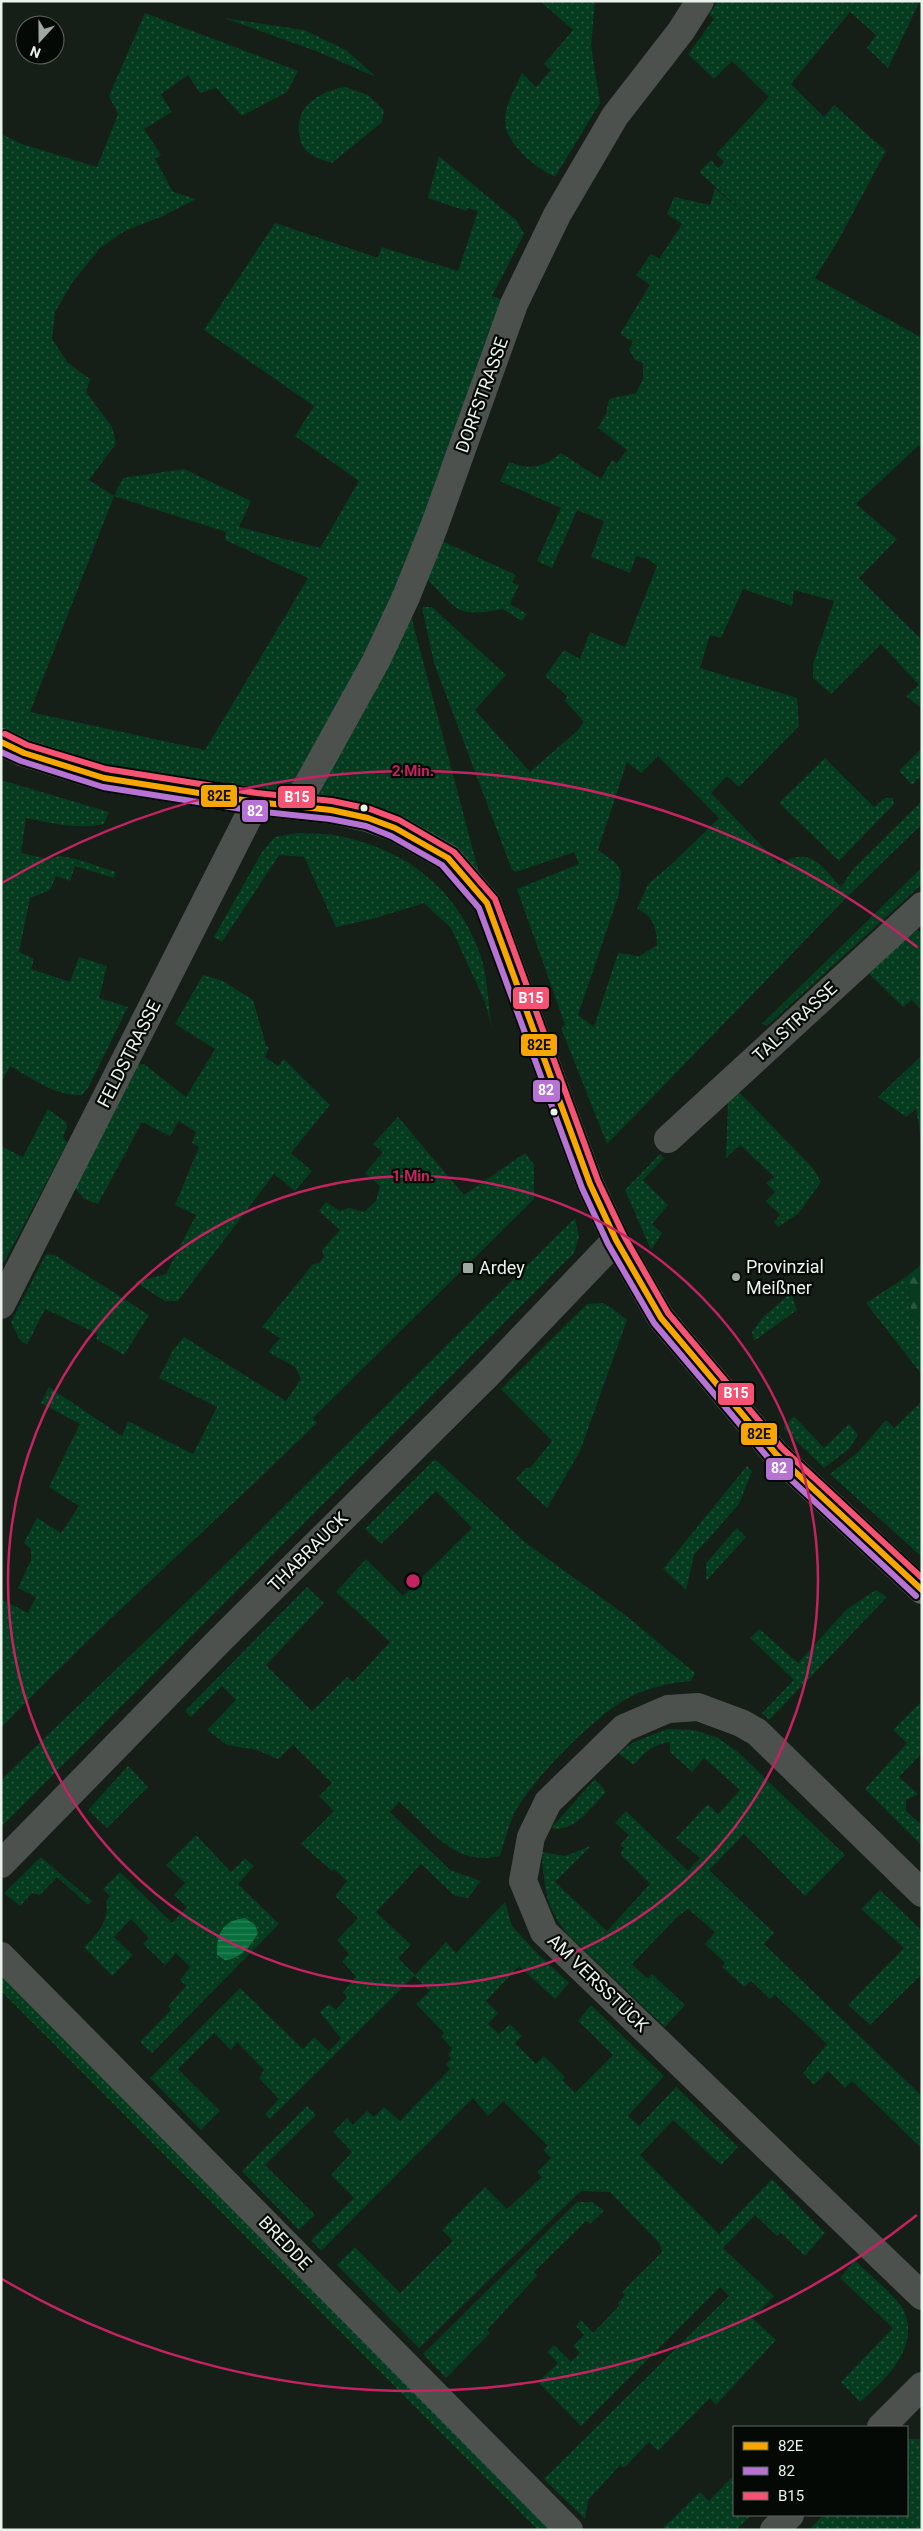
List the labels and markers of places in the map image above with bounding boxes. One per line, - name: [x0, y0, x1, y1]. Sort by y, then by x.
- unlabelled marker: [359, 803, 369, 813]
- unlabelled marker: [549, 1107, 559, 1117]
- place label: Provinzial Meißner: [746, 1256, 824, 1298]
- place label: Ardey: [479, 1257, 525, 1278]
- marker: Ardey: [461, 1261, 475, 1275]
- marker: Provinzial Meißner: [730, 1271, 742, 1283]
- centre of rings: [404, 1572, 422, 1590]

